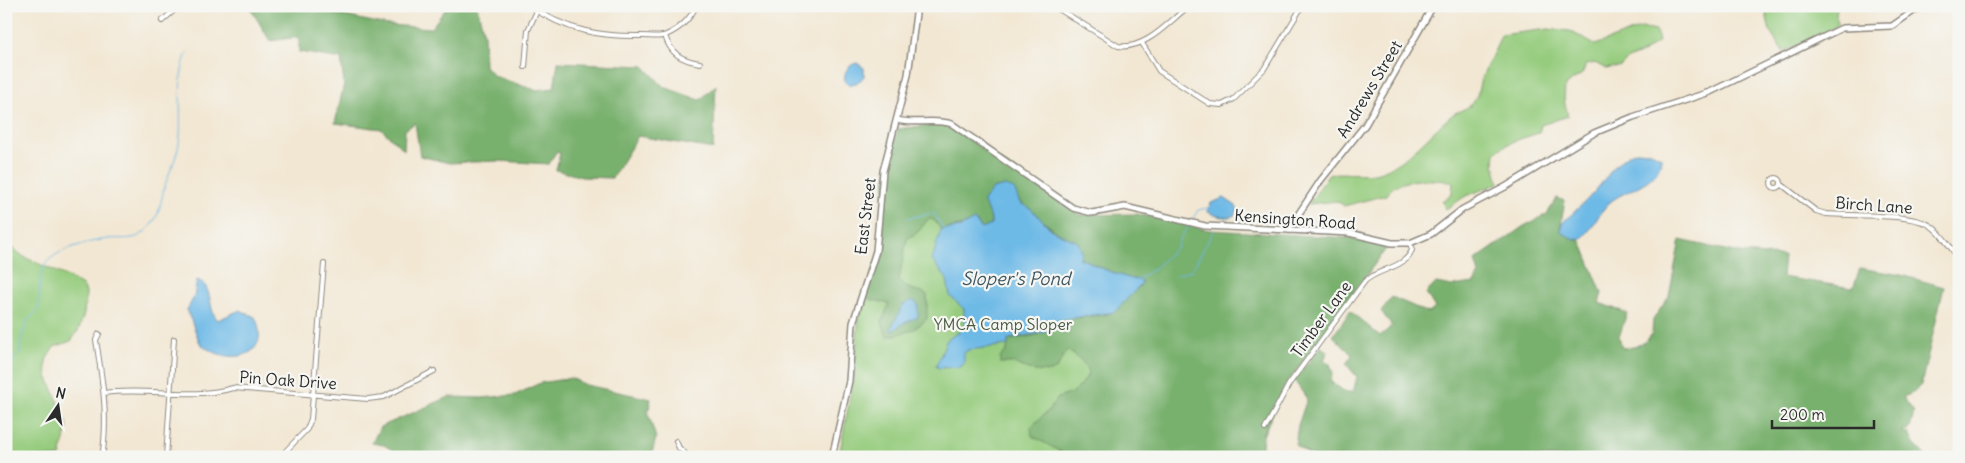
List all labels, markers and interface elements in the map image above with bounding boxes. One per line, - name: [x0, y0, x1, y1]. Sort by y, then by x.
- street label: Andrews Street: [1332, 36, 1406, 141]
- street label: East Street: [850, 176, 880, 256]
- street label: Birch Lane: [1835, 192, 1913, 218]
- street label: Kensington Road: [1234, 205, 1356, 233]
- water label: Sloper's Pond: [962, 267, 1073, 290]
- street label: Timber Lane: [1287, 277, 1355, 361]
- park label: YMCA Camp Sloper: [934, 314, 1073, 334]
- street label: Pin Oak Drive: [239, 367, 337, 393]
- north arrow: [32, 380, 82, 430]
- text: N: [54, 383, 68, 403]
- scale bar: [1772, 398, 1875, 430]
- text: 200 m: [1780, 405, 1825, 424]

